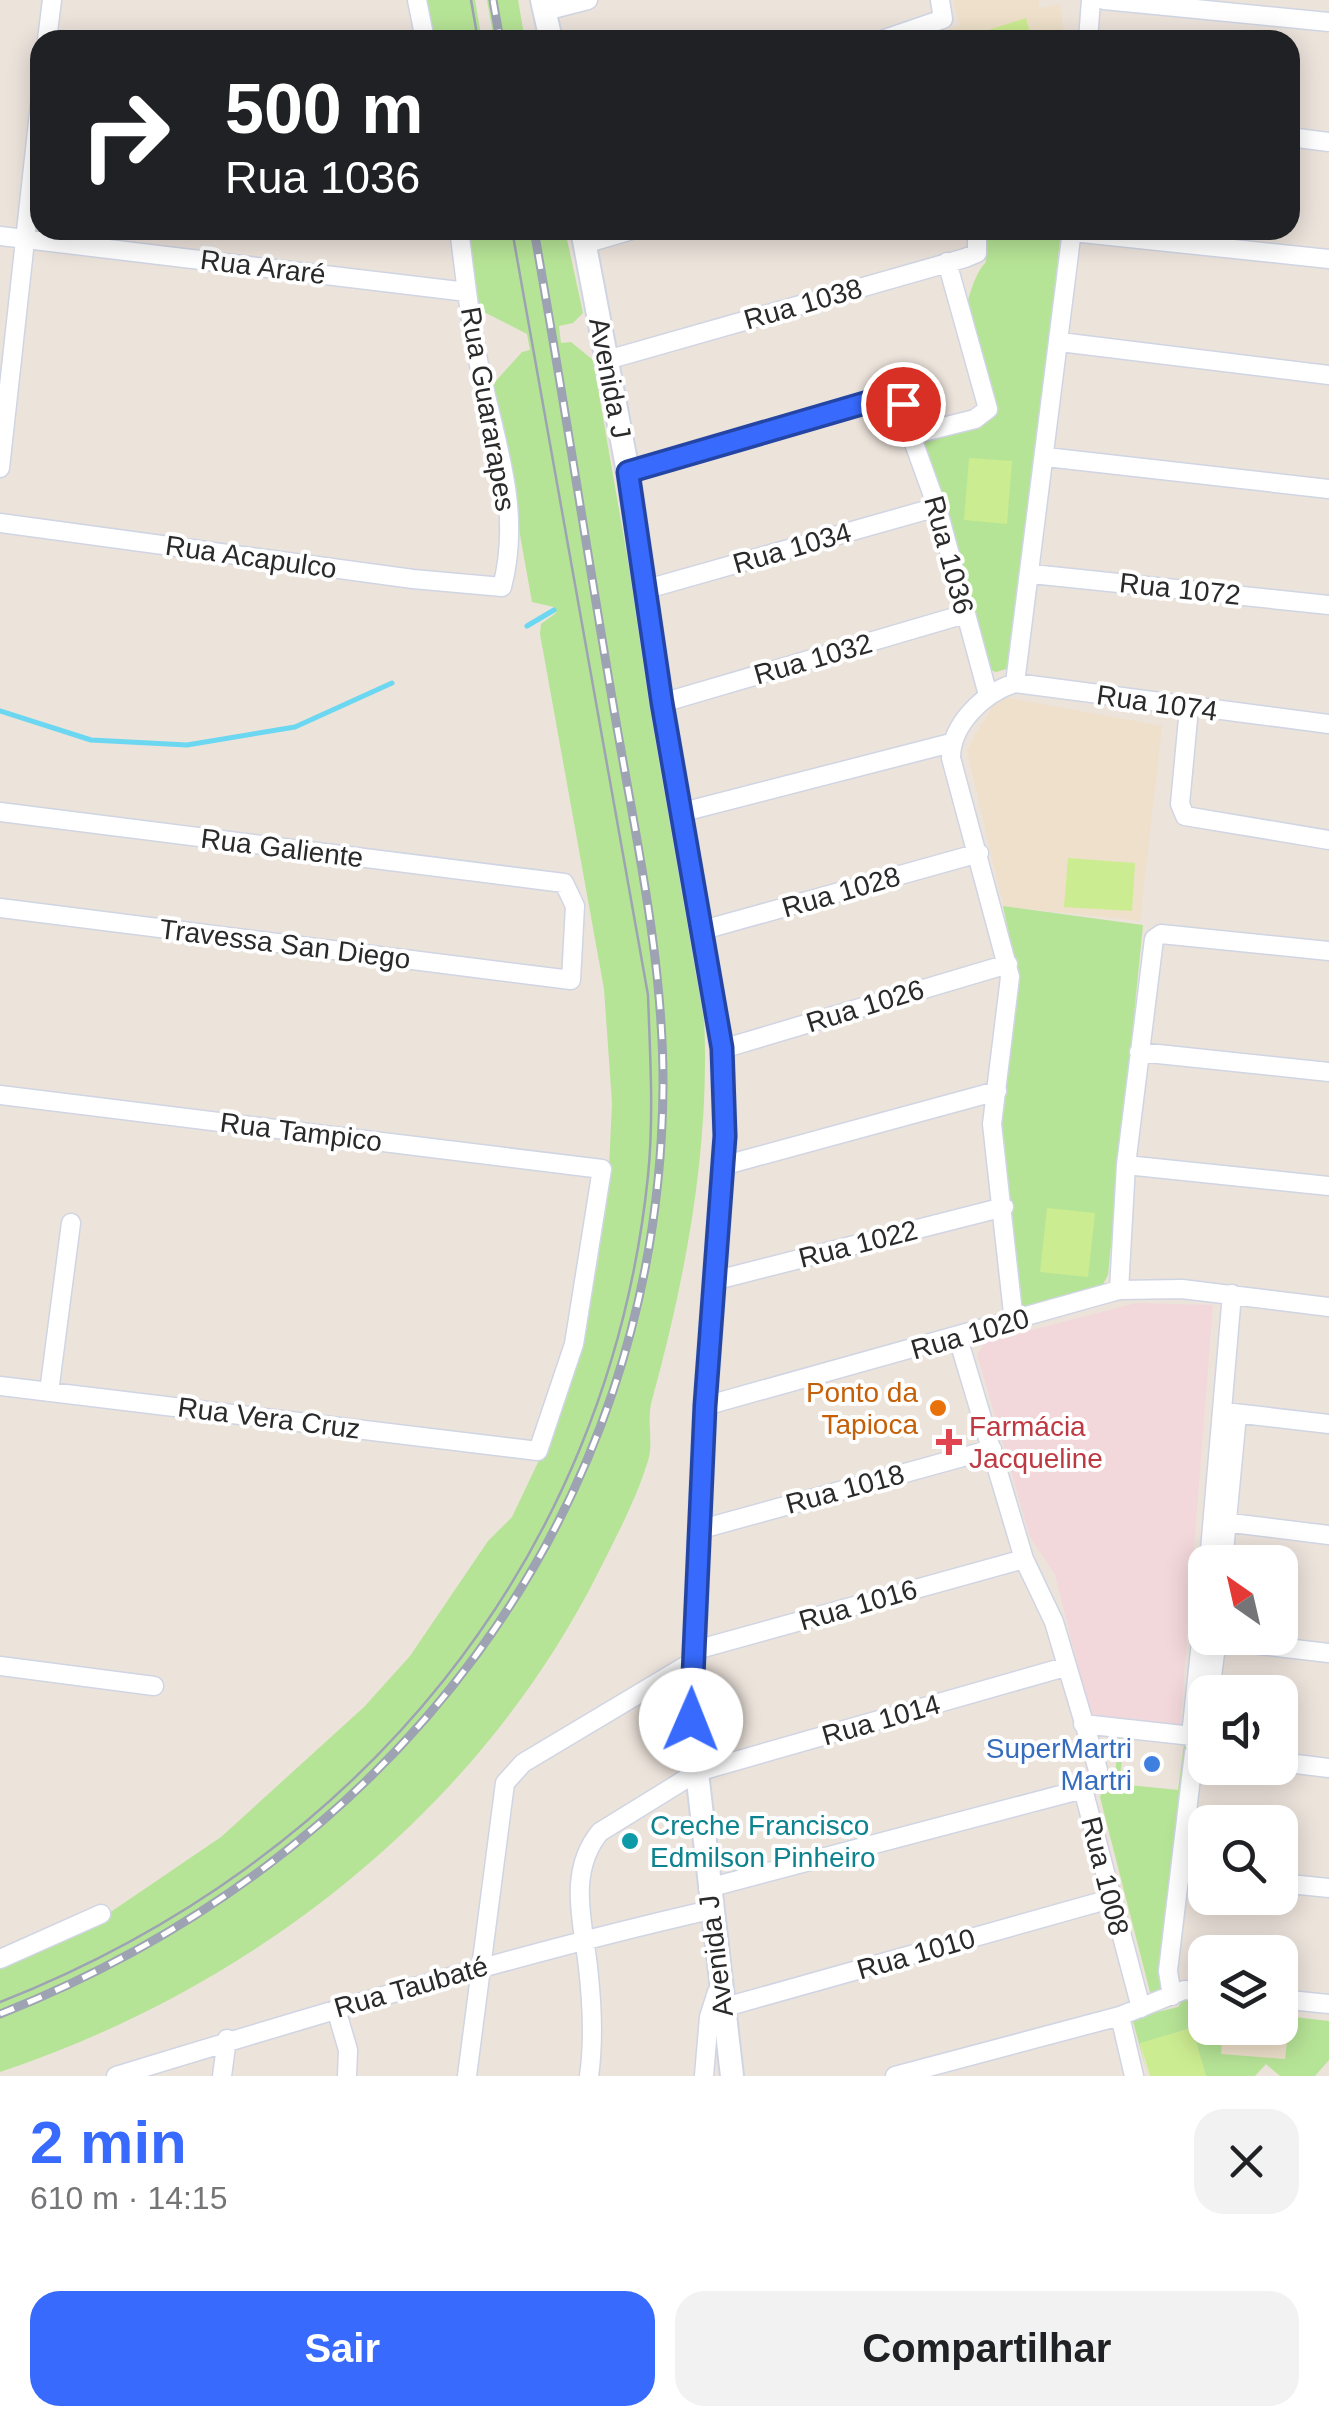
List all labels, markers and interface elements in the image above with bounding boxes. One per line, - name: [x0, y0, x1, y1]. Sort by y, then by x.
- icon: right: [60, 70, 190, 200]
- text: 500 m: [225, 70, 423, 148]
- text: Rua 1036: [225, 152, 420, 203]
- street label: Rua Araré: [199, 244, 327, 290]
- street label: Rua 1038: [740, 272, 866, 336]
- street label: Rua Guararapes: [455, 304, 521, 514]
- street label: Avenida J: [583, 315, 637, 441]
- pin: [861, 362, 946, 447]
- icon: arrive: [876, 377, 931, 432]
- street label: Rua 1036: [918, 492, 980, 618]
- street label: Rua 1034: [729, 516, 855, 580]
- street label: Rua Acapulco: [163, 530, 339, 584]
- street label: Rua 1072: [1118, 567, 1242, 611]
- street label: Rua 1032: [750, 627, 876, 691]
- street label: Rua 1074: [1095, 679, 1219, 727]
- street label: Rua Galiente: [199, 823, 365, 873]
- street label: Rua 1028: [778, 860, 904, 924]
- street label: Travessa San Diego: [158, 913, 412, 975]
- street label: Rua 1026: [802, 973, 928, 1039]
- street label: Rua Tampico: [218, 1107, 384, 1157]
- street label: Rua 1022: [795, 1214, 921, 1274]
- street label: Rua 1020: [907, 1302, 1033, 1366]
- place label: Ponto da Tapioca: [806, 1377, 918, 1440]
- street label: Rua Vera Cruz: [176, 1391, 362, 1445]
- marker: Ponto da Tapioca: [927, 1397, 949, 1419]
- place label: Farmácia Jacqueline: [969, 1411, 1103, 1474]
- marker: Farmácia Jacqueline: [938, 1431, 960, 1453]
- street label: Rua 1018: [782, 1458, 908, 1520]
- north arrow: [1188, 1545, 1298, 1655]
- map controls: [1188, 1545, 1298, 2045]
- street label: Rua 1016: [795, 1573, 921, 1637]
- position arrow: [639, 1668, 743, 1772]
- button: sound: [1188, 1675, 1298, 1785]
- street label: Rua 1014: [818, 1688, 944, 1752]
- place label: SuperMartri Martri: [986, 1733, 1132, 1796]
- marker: SuperMartri Martri: [1141, 1753, 1163, 1775]
- button: search: [1188, 1805, 1298, 1915]
- place label: Creche Francisco Edmilson Pinheiro: [650, 1810, 876, 1873]
- street label: Rua 1008: [1075, 1813, 1135, 1939]
- marker: Creche Francisco Edmilson Pinheiro: [619, 1830, 641, 1852]
- street label: Avenida J: [693, 1893, 739, 2019]
- street label: Rua 1010: [853, 1922, 979, 1986]
- button: layers: [1188, 1935, 1298, 2045]
- street label: Rua Taubaté: [331, 1950, 491, 2024]
- text: 2 min: [30, 2109, 187, 2176]
- button: close: [1194, 2109, 1299, 2214]
- text: 610 m · 14:15: [30, 2180, 227, 2216]
- button: Sair: [30, 2291, 655, 2406]
- button: Compartilhar: [675, 2291, 1299, 2406]

